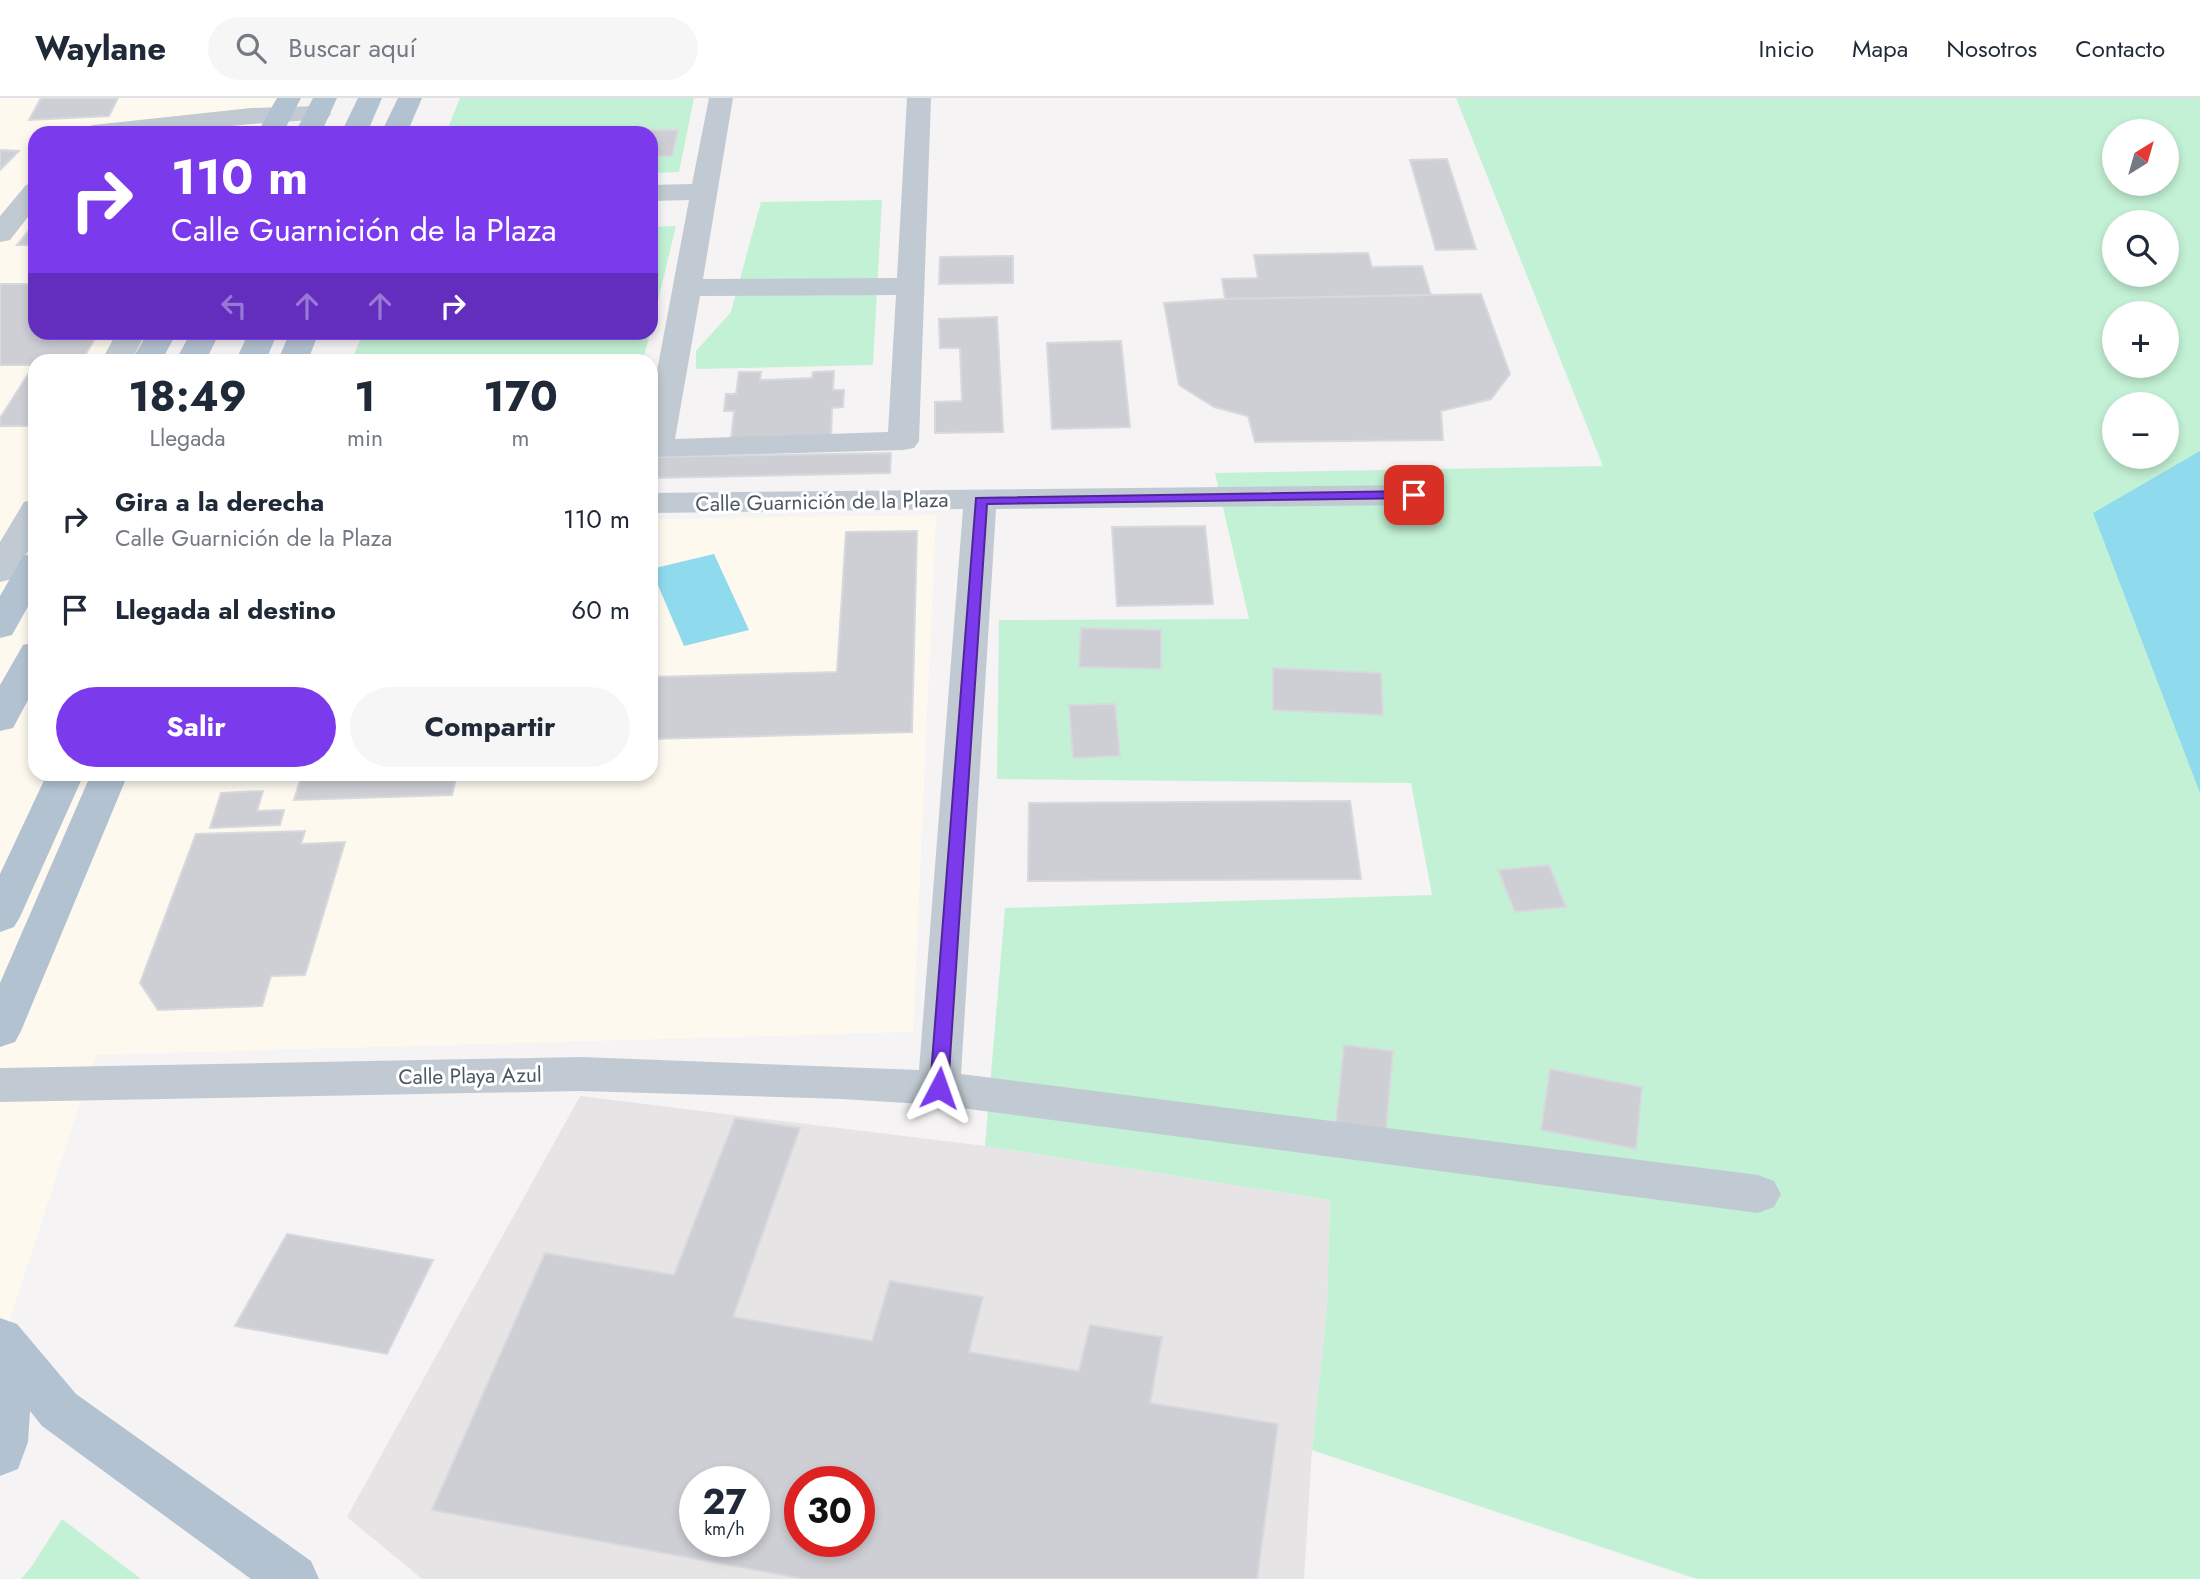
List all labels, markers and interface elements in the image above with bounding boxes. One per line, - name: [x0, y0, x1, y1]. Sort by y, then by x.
- search box: [208, 17, 698, 80]
- text: Waylane: [35, 25, 166, 72]
- icon: search: [232, 29, 270, 67]
- text: Buscar aquí: [288, 29, 416, 67]
- text: Inicio: [1759, 31, 1814, 66]
- text: Mapa: [1852, 31, 1908, 66]
- text: Nosotros: [1946, 31, 2037, 66]
- text: Contacto: [2075, 31, 2165, 66]
- north arrow: [2102, 119, 2179, 196]
- map controls: [2102, 119, 2179, 469]
- text: 110 m: [171, 142, 308, 212]
- icon: right: [56, 154, 147, 245]
- text: Calle Guarnición de la Plaza: [171, 207, 557, 253]
- button: search: [2102, 210, 2179, 287]
- icon: left: [215, 287, 253, 325]
- icon: ahead: [288, 287, 326, 325]
- icon: ahead: [361, 287, 399, 325]
- icon: right: [434, 287, 472, 325]
- button: +: [2102, 301, 2179, 378]
- text: 18:49: [128, 366, 247, 427]
- text: 1: [354, 366, 376, 427]
- text: 170: [483, 366, 558, 427]
- button: −: [2102, 392, 2179, 469]
- text: Llegada: [150, 421, 225, 455]
- text: min: [347, 421, 383, 455]
- text: m: [512, 421, 530, 455]
- pin: [1384, 465, 1444, 525]
- icon: arrive: [1395, 476, 1433, 514]
- text: Gira a la derecha: [115, 483, 324, 521]
- street label: Calle Guarnición de la Plaza: [695, 485, 949, 519]
- icon: right: [56, 500, 94, 538]
- text: 110 m: [563, 500, 630, 538]
- text: Calle Guarnición de la Plaza: [115, 521, 392, 555]
- icon: arrive: [56, 591, 94, 629]
- text: Llegada al destino: [115, 591, 336, 629]
- text: 60 m: [571, 591, 630, 629]
- button: Salir: [56, 687, 336, 767]
- button: Compartir: [350, 687, 630, 767]
- position arrow: [902, 1051, 976, 1125]
- street label: Calle Playa Azul: [398, 1060, 542, 1092]
- speed limit sign: 30: [784, 1466, 875, 1557]
- text: 27: [702, 1477, 747, 1527]
- text: km/h: [704, 1516, 745, 1542]

